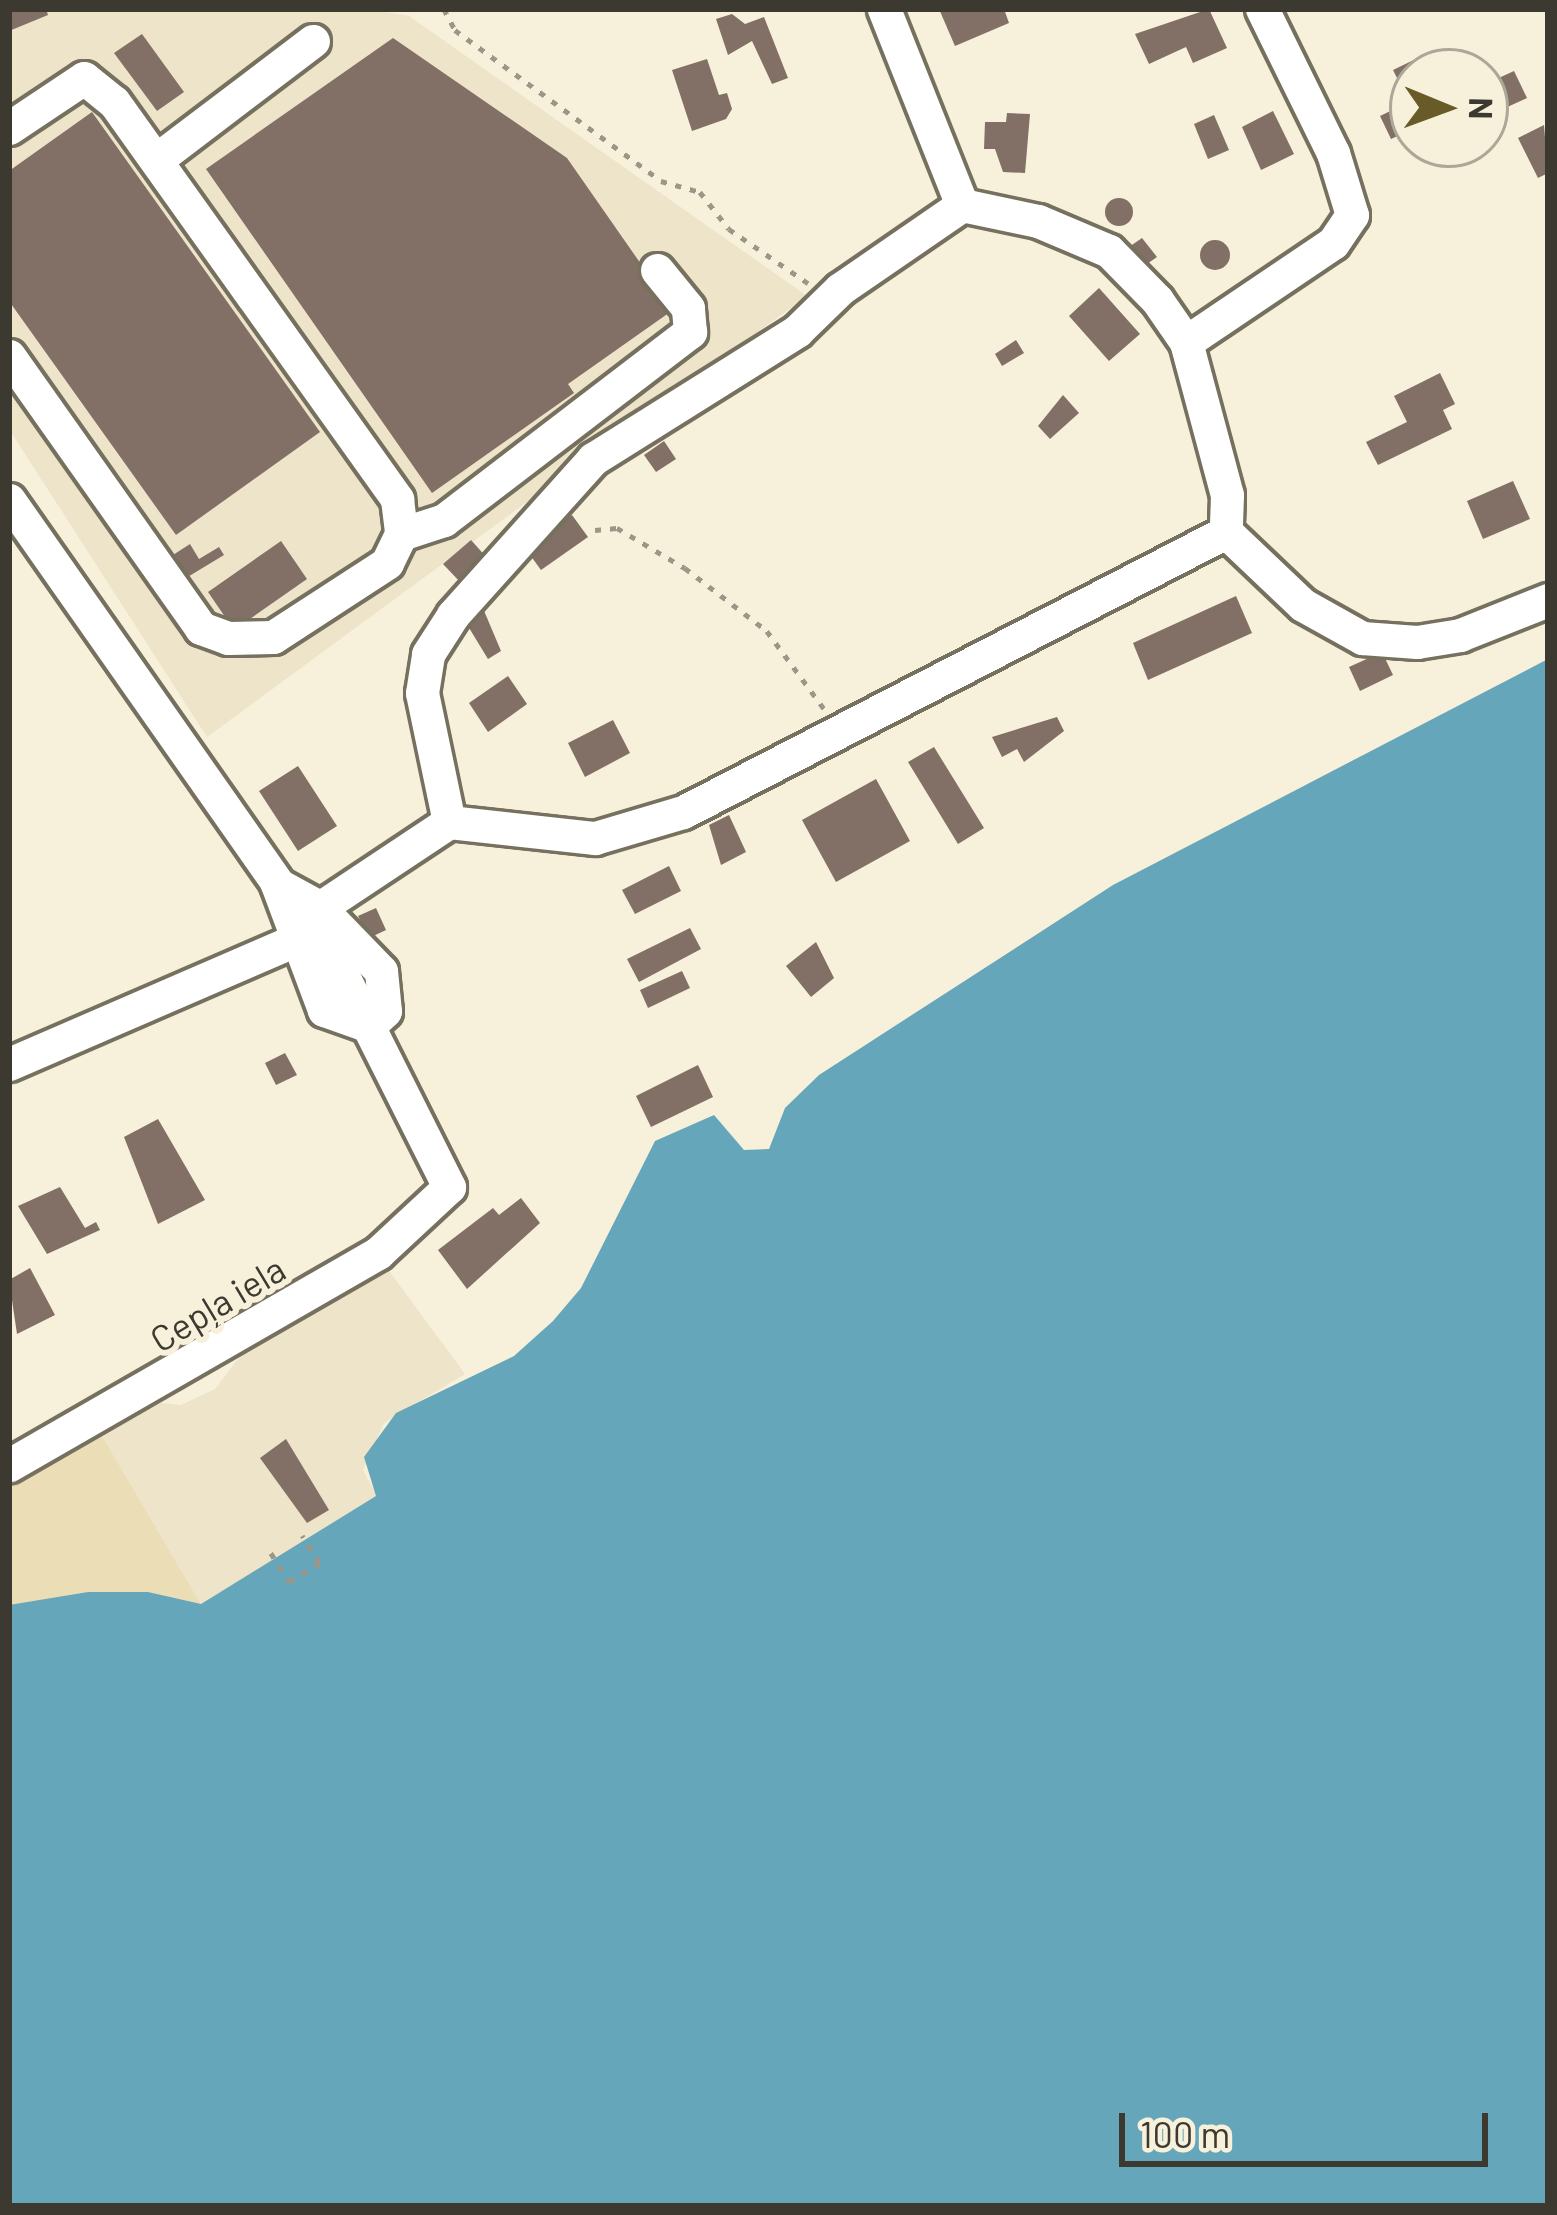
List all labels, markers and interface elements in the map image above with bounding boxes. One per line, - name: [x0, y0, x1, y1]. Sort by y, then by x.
- north arrow: [1389, 48, 1509, 168]
- text: N: [1462, 97, 1502, 120]
- street label: Cepļa iela: [142, 1246, 292, 1360]
- scale bar: [1125, 2089, 1494, 2163]
- text: 100 m: [1140, 2112, 1230, 2155]

